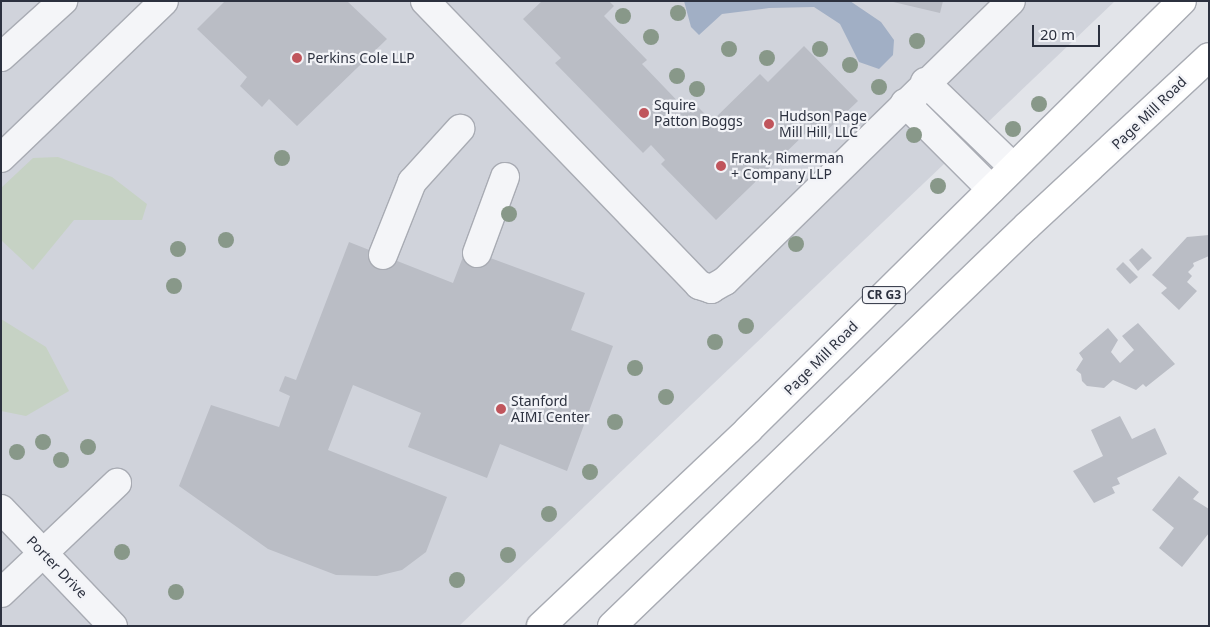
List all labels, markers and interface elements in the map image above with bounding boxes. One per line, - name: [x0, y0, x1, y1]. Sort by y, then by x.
- scale bar: [1035, 15, 1102, 47]
- text: 20 m: [1040, 24, 1075, 44]
- place label: Perkins Cole LLP: [307, 50, 415, 66]
- marker: Perkins Cole LLP: [291, 52, 303, 64]
- street label: Page Mill Road: [1108, 73, 1190, 153]
- place label: Squire Patton Boggs: [654, 97, 743, 130]
- marker: Squire Patton Boggs: [638, 107, 650, 119]
- place label: Hudson Page Mill Hill, LLC: [779, 108, 867, 140]
- marker: Hudson Page Mill Hill, LLC: [763, 118, 775, 130]
- place label: Frank, Rimerman + Company LLP: [731, 150, 844, 182]
- marker: Frank, Rimerman + Company LLP: [715, 160, 727, 172]
- road number: CR G3: [862, 286, 906, 304]
- street label: Page Mill Road: [781, 318, 861, 398]
- place label: Stanford AIMI Center: [511, 393, 590, 426]
- marker: Stanford AIMI Center: [495, 403, 507, 415]
- street label: Porter Drive: [23, 532, 91, 602]

